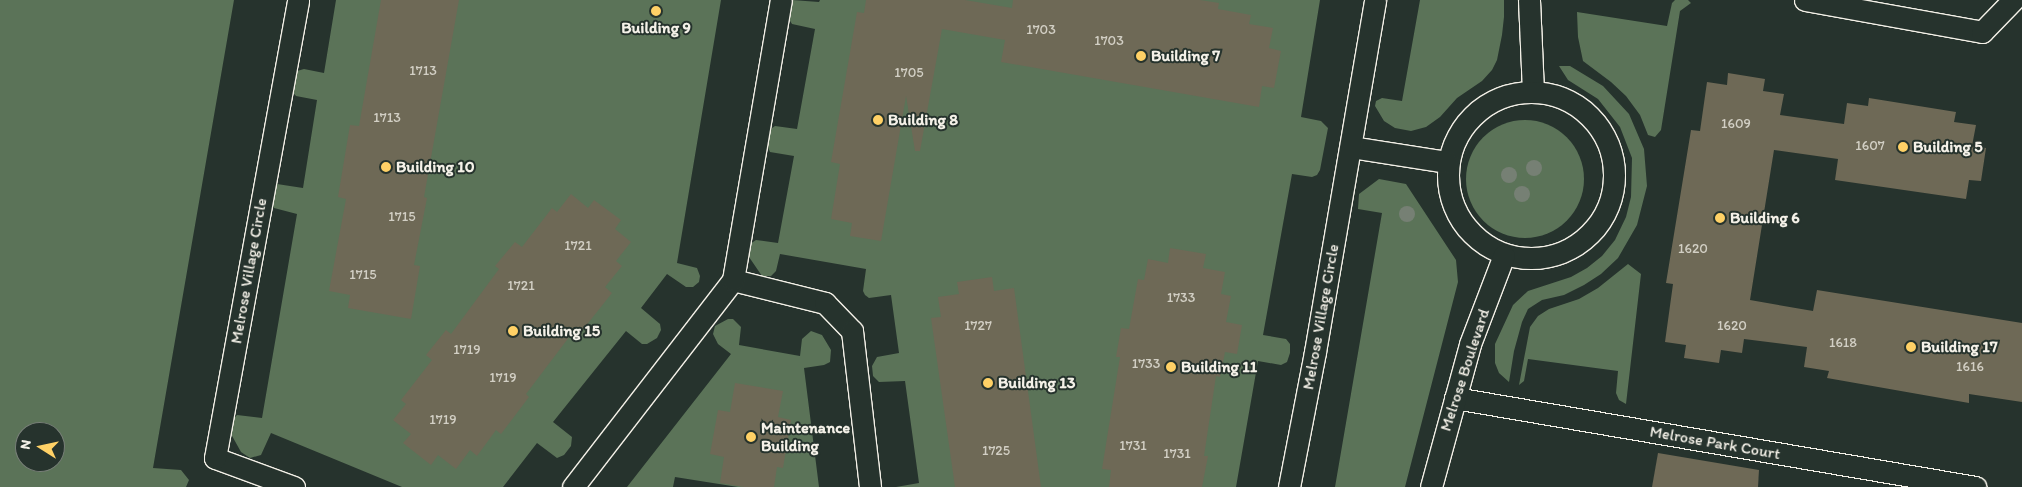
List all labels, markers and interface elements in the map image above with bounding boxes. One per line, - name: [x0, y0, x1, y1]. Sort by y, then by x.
- marker: Building 9: [650, 5, 662, 17]
- place label: Building 9: [621, 18, 691, 38]
- house number: 1703: [1026, 22, 1056, 38]
- house number: 1703: [1094, 33, 1124, 49]
- place label: Building 7: [1151, 46, 1220, 66]
- marker: Building 7: [1135, 50, 1147, 62]
- house number: 1713: [409, 63, 437, 79]
- house number: 1705: [894, 65, 924, 81]
- house number: 1713: [373, 110, 401, 126]
- place label: Building 8: [888, 110, 958, 130]
- marker: Building 8: [872, 114, 884, 126]
- house number: 1609: [1721, 116, 1751, 132]
- place label: Building 5: [1913, 137, 1983, 157]
- house number: 1607: [1855, 138, 1885, 154]
- marker: Building 5: [1897, 141, 1909, 153]
- place label: Building 10: [396, 157, 475, 177]
- marker: Building 10: [380, 161, 392, 173]
- street label: Melrose Village Circle: [227, 197, 271, 345]
- place label: Building 6: [1730, 208, 1800, 228]
- house number: 1715: [388, 209, 416, 225]
- marker: Building 6: [1714, 212, 1726, 224]
- house number: 1721: [564, 238, 592, 254]
- house number: 1620: [1678, 241, 1708, 257]
- street label: Melrose Village Circle: [1299, 243, 1343, 391]
- house number: 1715: [349, 267, 377, 283]
- house number: 1721: [507, 278, 535, 294]
- house number: 1733: [1167, 290, 1195, 306]
- street label: Melrose Boulevard: [1436, 306, 1494, 434]
- house number: 1727: [964, 318, 992, 334]
- house number: 1620: [1717, 318, 1747, 334]
- place label: Building 15: [523, 321, 600, 341]
- marker: Building 15: [507, 325, 519, 337]
- house number: 1618: [1829, 335, 1857, 351]
- place label: Building 17: [1921, 337, 1998, 357]
- marker: Building 17: [1905, 341, 1917, 353]
- house number: 1719: [453, 342, 481, 358]
- house number: 1733: [1132, 356, 1160, 372]
- place label: Building 11: [1181, 357, 1257, 377]
- house number: 1616: [1956, 359, 1984, 375]
- marker: Building 11: [1165, 361, 1177, 373]
- house number: 1719: [489, 370, 517, 386]
- place label: Building 13: [998, 373, 1075, 393]
- marker: Building 13: [982, 377, 994, 389]
- house number: 1719: [429, 412, 457, 428]
- place label: Maintenance Building: [761, 418, 850, 456]
- north arrow: [15, 422, 65, 472]
- street label: Melrose Park Court: [1648, 422, 1782, 464]
- marker: Maintenance Building: [745, 431, 757, 443]
- text: N: [17, 438, 35, 451]
- house number: 1731: [1119, 438, 1147, 454]
- house number: 1725: [982, 443, 1010, 459]
- house number: 1731: [1163, 446, 1191, 462]

